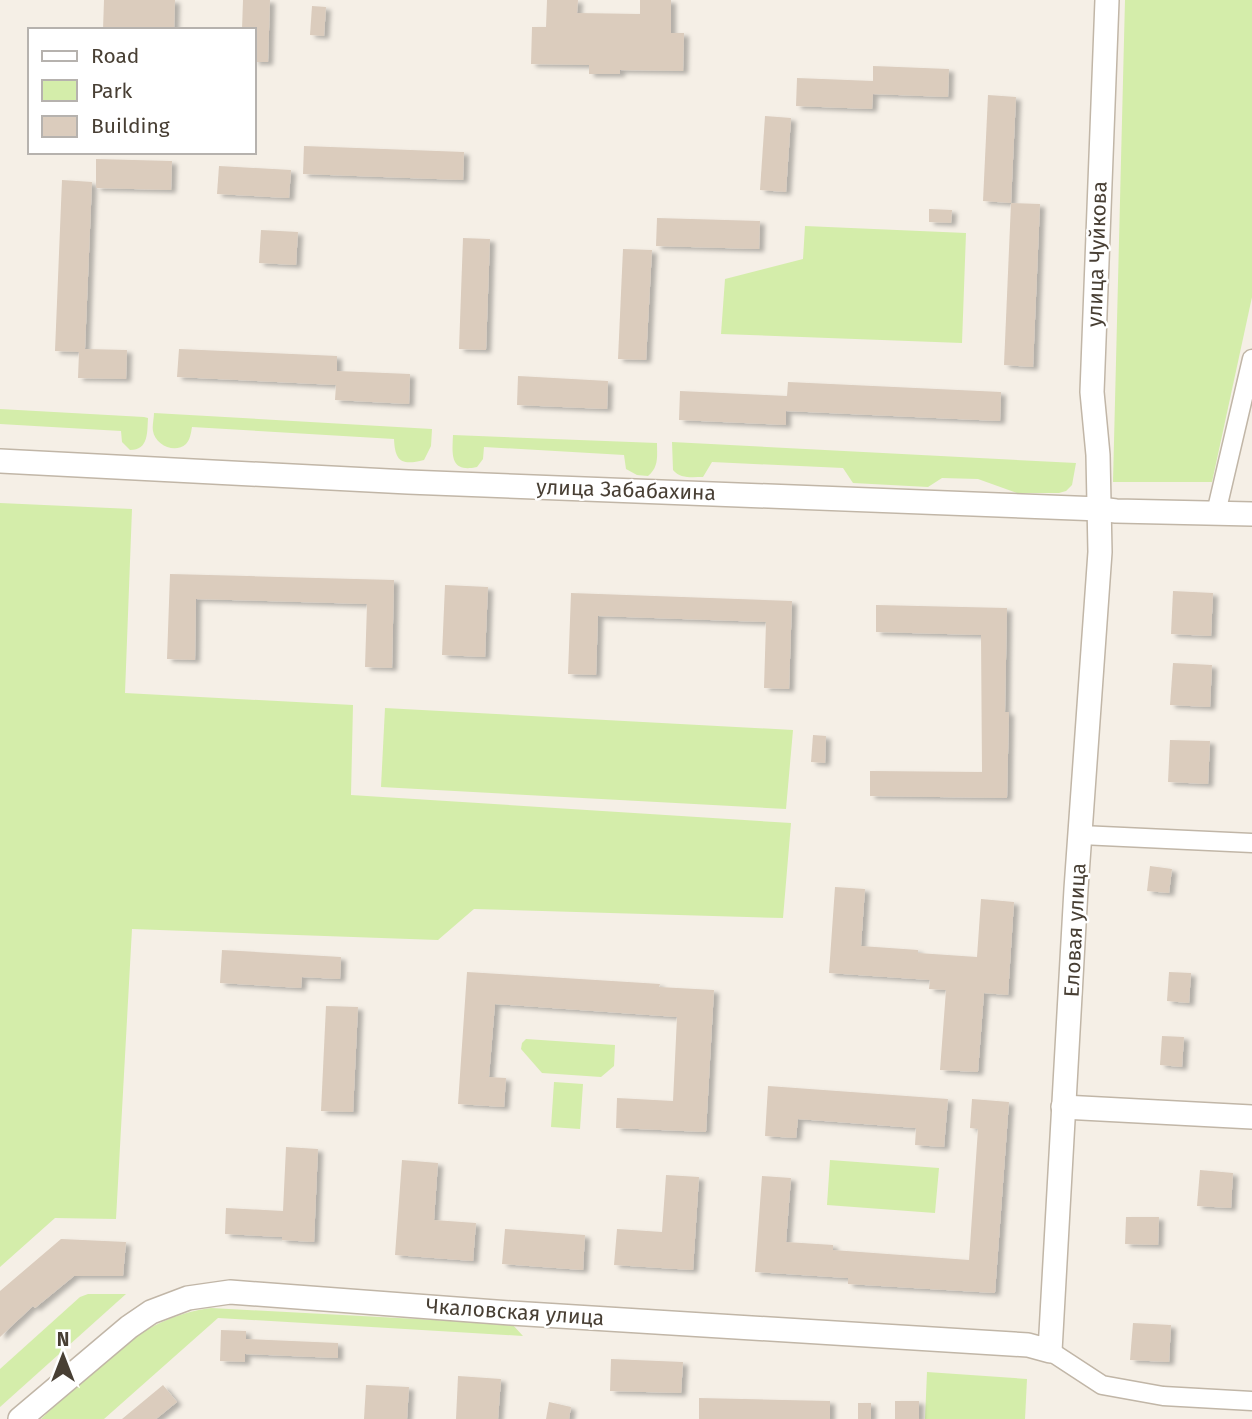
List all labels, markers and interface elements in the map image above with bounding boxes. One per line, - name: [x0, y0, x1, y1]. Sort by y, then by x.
- legend: [28, 28, 256, 154]
- text: Road: [91, 43, 139, 69]
- text: Park: [91, 78, 133, 104]
- text: Building: [91, 113, 170, 139]
- street label: улица Чуйкова: [1081, 181, 1113, 327]
- street label: улица Забабахина: [536, 474, 716, 506]
- street label: Еловая улица: [1059, 862, 1091, 998]
- street label: Чкаловская улица: [425, 1293, 605, 1331]
- north arrow: [28, 1321, 98, 1391]
- text: N: [57, 1328, 69, 1351]

